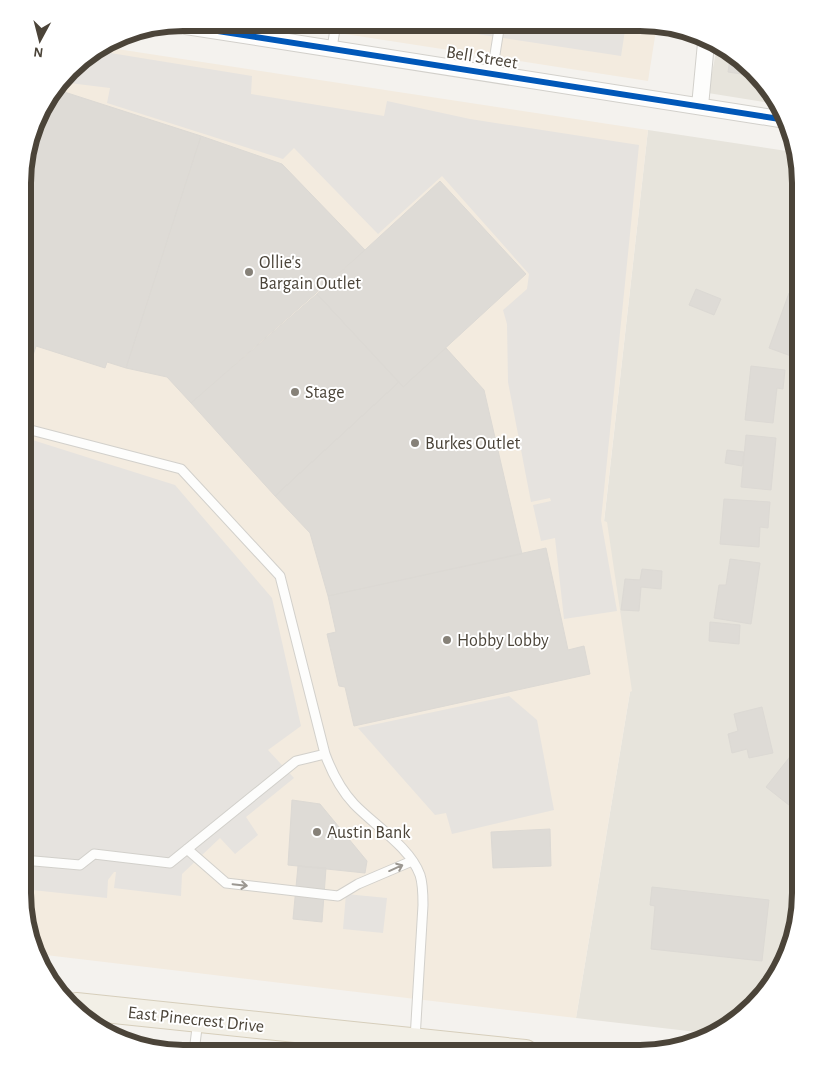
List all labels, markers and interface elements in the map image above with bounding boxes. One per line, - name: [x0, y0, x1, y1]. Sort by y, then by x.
- north arrow: [15, 15, 65, 65]
- street label: Bell Street: [445, 43, 519, 73]
- text: N: [33, 44, 44, 59]
- place label: Ollie's Bargain Outlet: [259, 254, 361, 293]
- marker: Ollie's Bargain Outlet: [243, 266, 255, 278]
- place label: Stage: [305, 384, 345, 402]
- marker: Stage: [289, 386, 301, 398]
- place label: Burkes Outlet: [425, 435, 520, 453]
- marker: Burkes Outlet: [409, 437, 421, 449]
- place label: Hobby Lobby: [457, 632, 549, 650]
- marker: Hobby Lobby: [441, 634, 453, 646]
- place label: Austin Bank: [327, 824, 411, 842]
- marker: Austin Bank: [311, 826, 323, 838]
- one-way arrow: [388, 863, 403, 872]
- one-way arrow: [232, 880, 248, 890]
- street label: East Pinecrest Drive: [127, 1004, 265, 1036]

